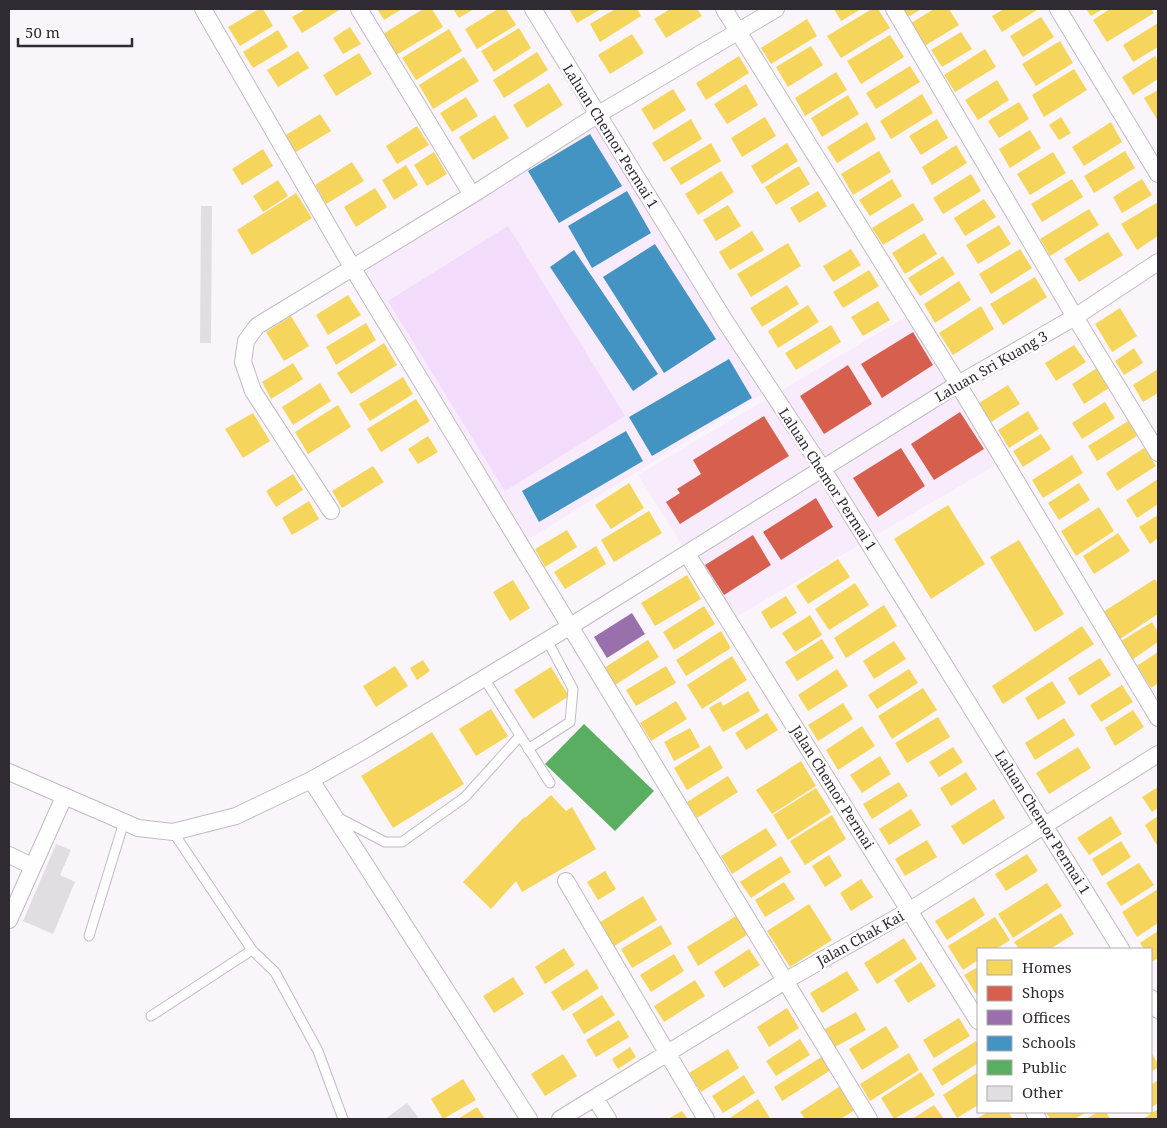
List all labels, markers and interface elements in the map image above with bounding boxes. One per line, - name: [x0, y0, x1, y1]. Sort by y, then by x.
- scale bar: [18, 15, 131, 47]
- text: 50 m: [25, 22, 60, 42]
- street label: Laluan Chemor Permai 1: [559, 60, 663, 212]
- street label: Laluan Sri Kuang 3: [931, 326, 1051, 406]
- street label: Laluan Chemor Permai 1: [775, 404, 881, 554]
- street label: Jalan Chemor Permai: [787, 721, 879, 853]
- street label: Laluan Chemor Permai 1: [991, 746, 1095, 898]
- street label: Jalan Chak Kai: [812, 906, 908, 970]
- legend: [977, 948, 1152, 1113]
- text: Homes: [1022, 957, 1072, 977]
- text: Shops: [1022, 982, 1065, 1002]
- text: Offices: [1022, 1007, 1071, 1027]
- text: Schools: [1022, 1032, 1076, 1052]
- text: Public: [1022, 1057, 1067, 1077]
- text: Other: [1022, 1082, 1063, 1102]

